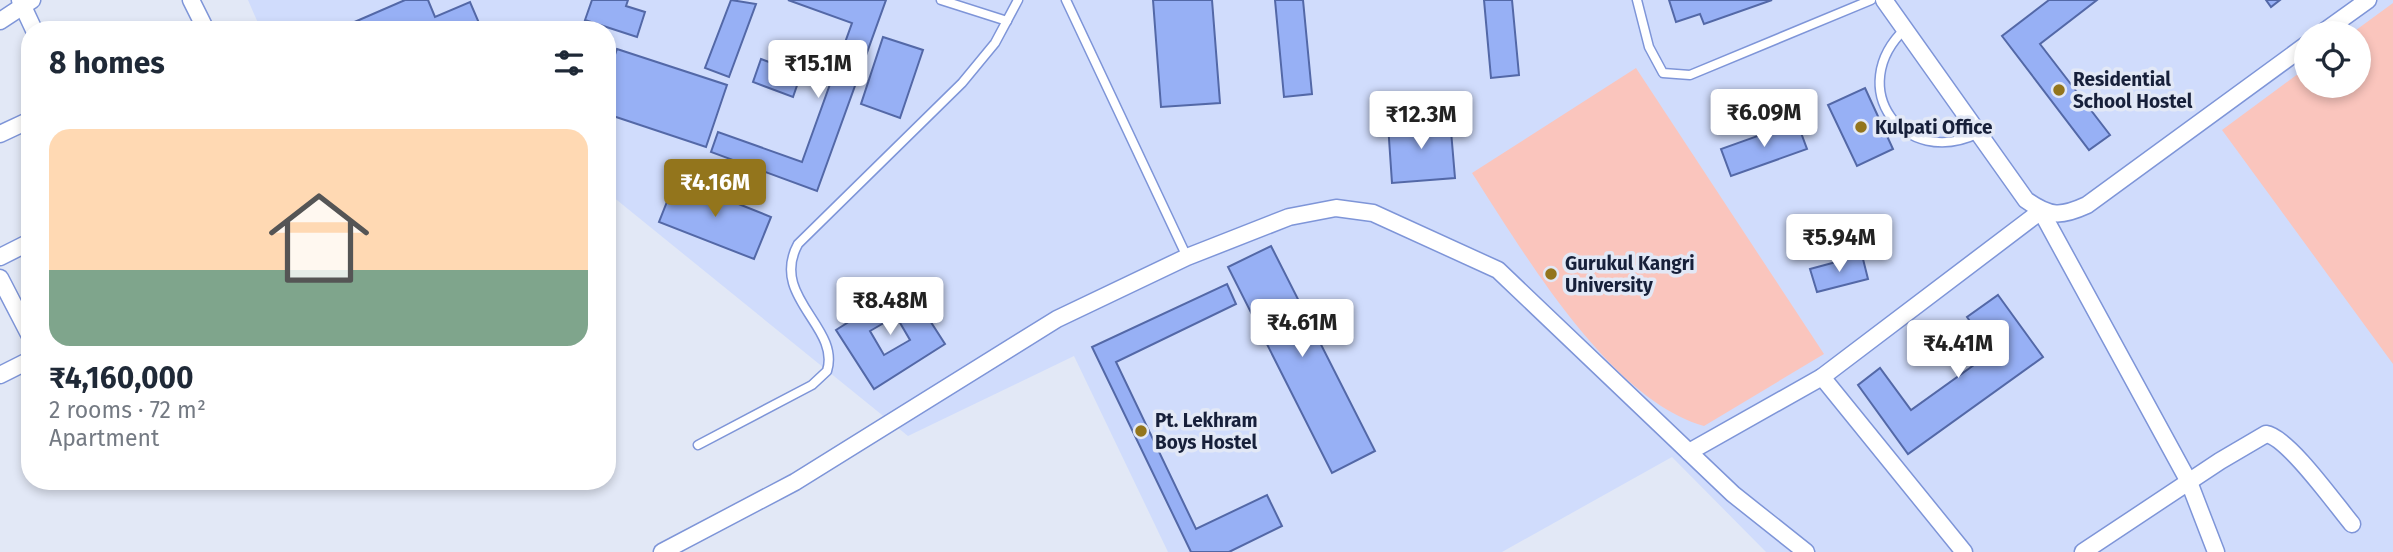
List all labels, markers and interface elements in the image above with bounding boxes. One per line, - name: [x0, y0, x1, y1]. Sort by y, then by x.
- map controls: [2294, 21, 2371, 98]
- button: locate: [2294, 21, 2371, 98]
- pin: ₹15.1M: [761, 41, 875, 100]
- icon: filters: [550, 44, 588, 82]
- text: 8 homes: [49, 45, 165, 81]
- text: ₹15.1M: [784, 49, 852, 77]
- place label: Residential School Hostel: [2073, 68, 2193, 113]
- marker: Residential School Hostel: [2051, 82, 2067, 98]
- pin: ₹6.09M: [1707, 90, 1821, 149]
- pin: ₹12.3M: [1364, 92, 1478, 151]
- text: ₹6.09M: [1727, 98, 1801, 126]
- text: ₹12.3M: [1386, 100, 1456, 128]
- place label: Kulpati Office: [1875, 116, 1993, 139]
- marker: Kulpati Office: [1853, 119, 1869, 135]
- pin: ₹4.16M: [658, 160, 772, 219]
- text: ₹4.16M: [680, 168, 750, 196]
- icon: home: [256, 175, 382, 301]
- pin: ₹5.94M: [1782, 215, 1896, 274]
- text: ₹5.94M: [1802, 223, 1876, 251]
- place label: Gurukul Kangri University: [1565, 252, 1695, 297]
- marker: Gurukul Kangri University: [1543, 266, 1559, 282]
- pin: ₹8.48M: [833, 278, 947, 337]
- text: ₹8.48M: [852, 286, 928, 314]
- pin: ₹4.61M: [1245, 300, 1359, 359]
- text: ₹4.61M: [1267, 308, 1337, 336]
- pin: ₹4.41M: [1901, 320, 2015, 380]
- text: ₹4.41M: [1923, 329, 1993, 357]
- text: ₹4,160,000: [49, 360, 194, 396]
- text: 2 rooms · 72 m²: [49, 396, 206, 424]
- place label: Pt. Lekhram Boys Hostel: [1155, 409, 1258, 454]
- marker: Pt. Lekhram Boys Hostel: [1133, 423, 1149, 439]
- text: Apartment: [49, 424, 159, 452]

